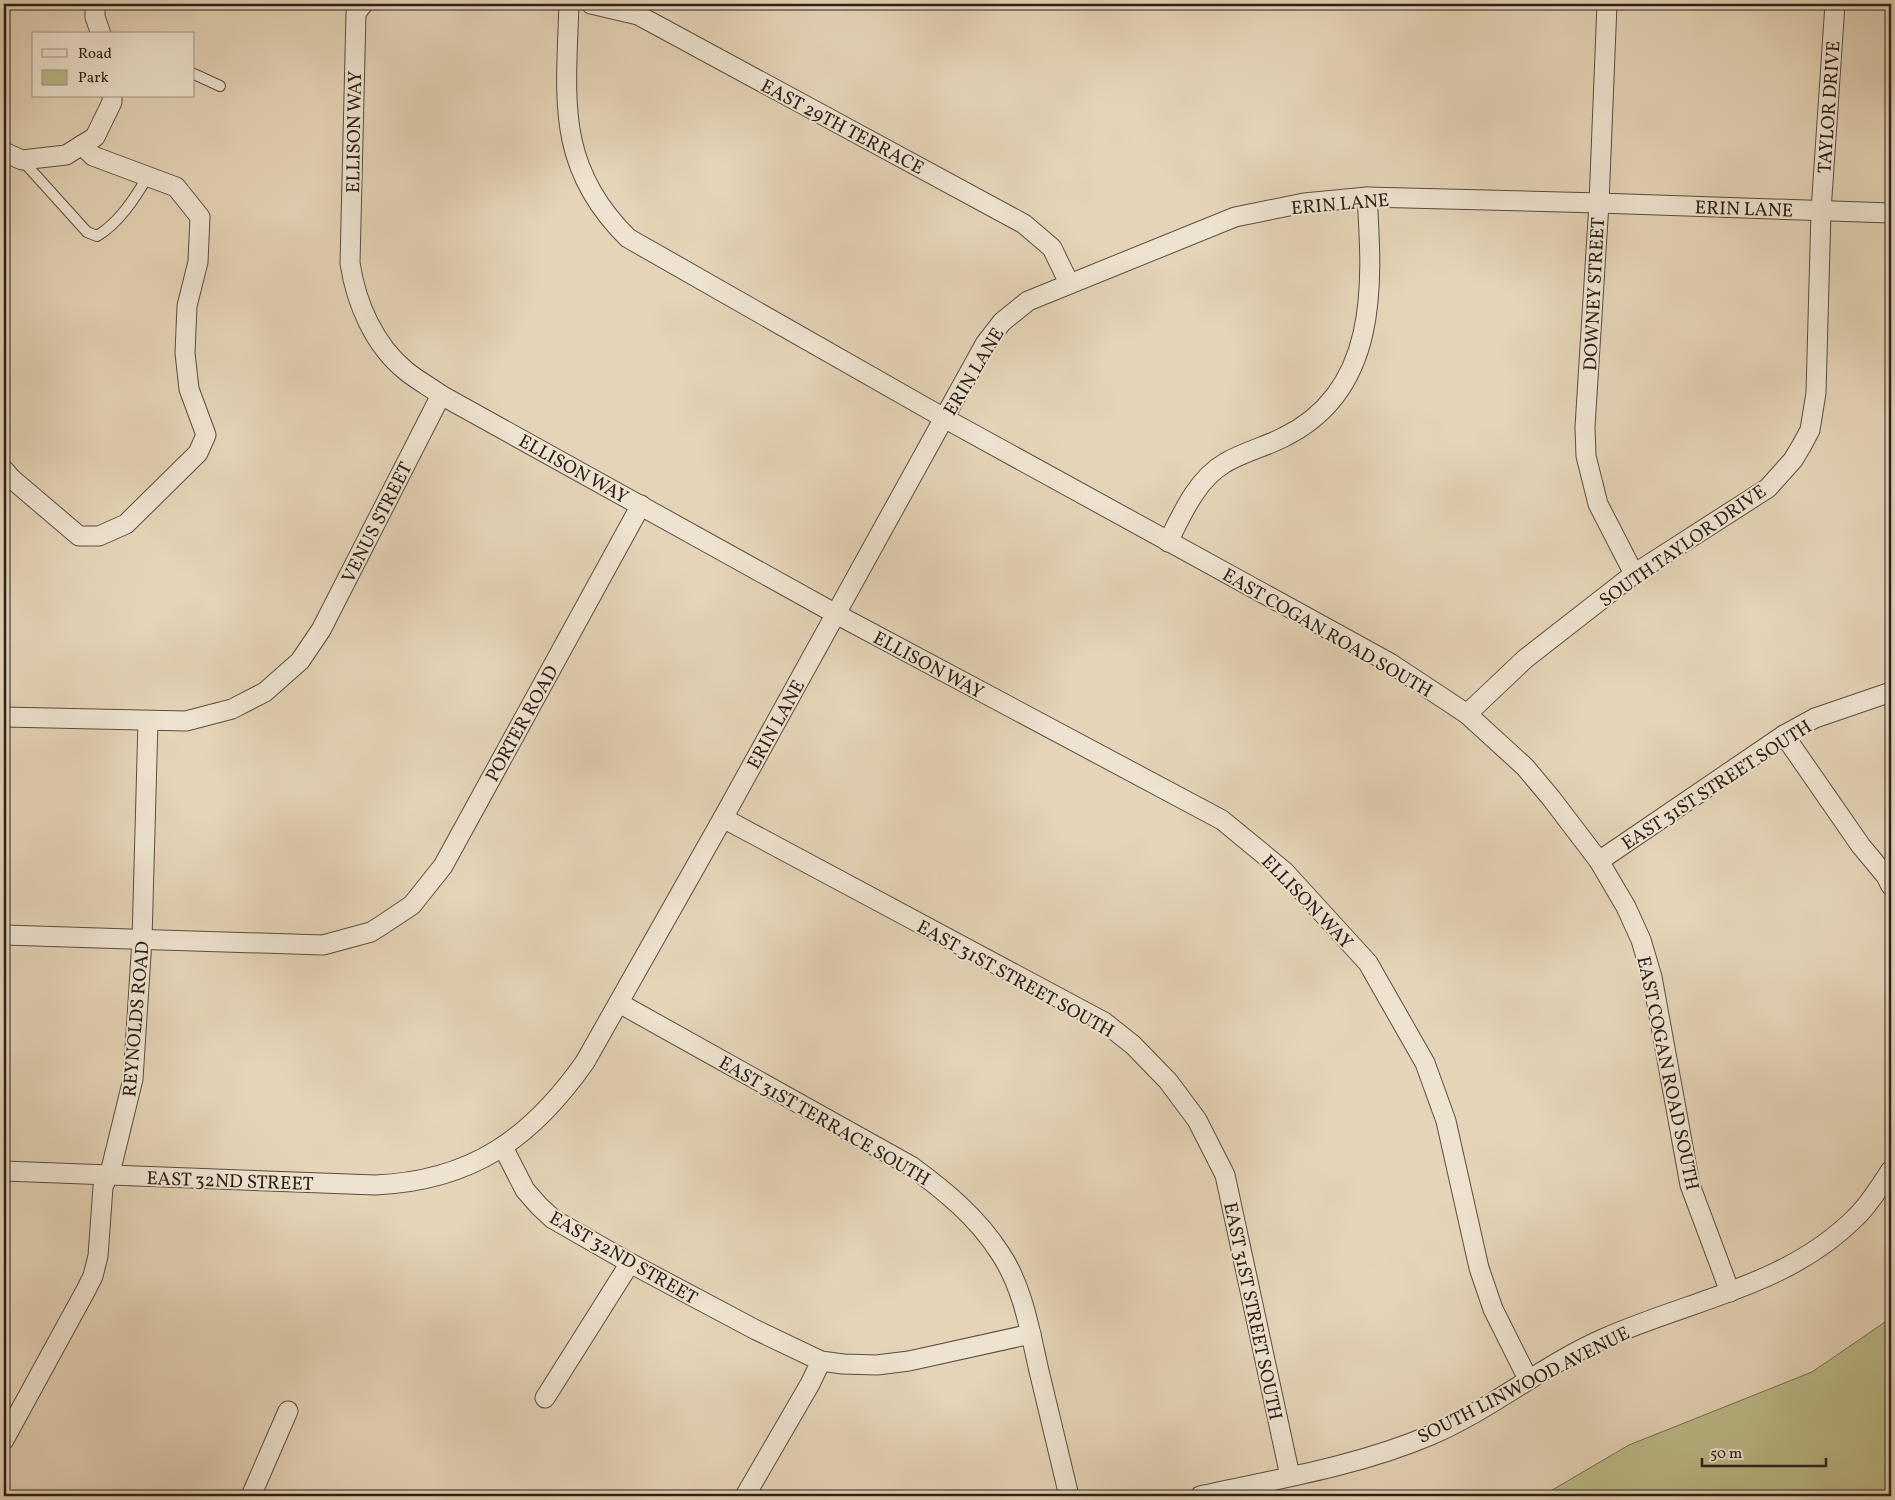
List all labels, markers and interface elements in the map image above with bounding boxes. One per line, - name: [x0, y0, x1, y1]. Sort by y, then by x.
- legend: [32, 32, 195, 98]
- street label: TAYLOR DRIVE: [1812, 40, 1848, 174]
- text: Road: [78, 44, 112, 65]
- text: Park: [78, 68, 109, 89]
- street label: ELLISON WAY: [341, 71, 369, 193]
- street label: EAST 29TH TERRACE: [756, 74, 928, 182]
- street label: ERIN LANE: [1290, 188, 1390, 222]
- street label: ERIN LANE: [1694, 195, 1794, 225]
- street label: DOWNEY STREET: [1578, 217, 1612, 372]
- street label: ERIN LANE: [938, 323, 1011, 421]
- street label: ELLISON WAY: [513, 429, 633, 511]
- street label: VENUS STREET: [336, 458, 419, 588]
- street label: SOUTH TAYLOR DRIVE: [1594, 479, 1772, 614]
- street label: EAST COGAN ROAD SOUTH: [1217, 563, 1437, 705]
- street label: ELLISON WAY: [868, 626, 988, 706]
- street label: PORTER ROAD: [480, 661, 565, 787]
- street label: ERIN LANE: [741, 676, 812, 774]
- street label: EAST 31ST STREET SOUTH: [1617, 714, 1817, 857]
- street label: ELLISON WAY: [1255, 849, 1358, 955]
- street label: EAST 31ST STREET SOUTH: [912, 915, 1118, 1045]
- street label: REYNOLDS ROAD: [117, 940, 157, 1098]
- street label: EAST COGAN ROAD SOUTH: [1629, 954, 1705, 1193]
- street label: EAST 31ST TERRACE SOUTH: [714, 1050, 934, 1193]
- street label: EAST 32ND STREET: [146, 1166, 314, 1198]
- street label: EAST 31ST STREET SOUTH: [1216, 1200, 1288, 1423]
- street label: EAST 32ND STREET: [544, 1206, 702, 1312]
- street label: SOUTH LINWOOD AVENUE: [1413, 1321, 1634, 1451]
- scale bar: [1702, 1435, 1826, 1467]
- text: 50 m: [1710, 1444, 1742, 1465]

